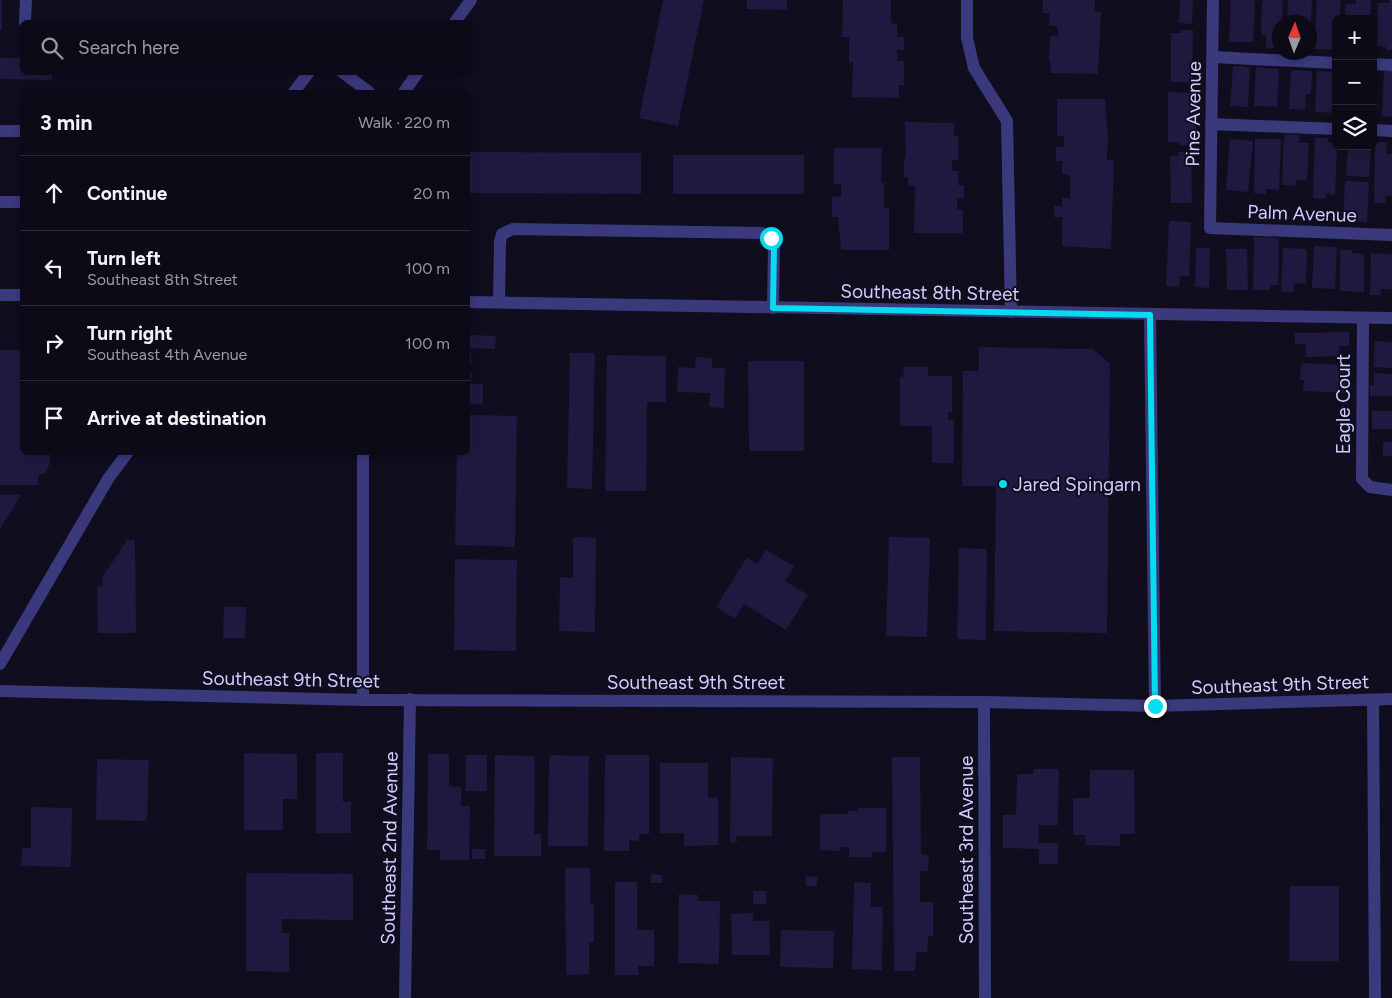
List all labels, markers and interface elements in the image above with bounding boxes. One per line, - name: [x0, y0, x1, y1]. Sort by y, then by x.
- north arrow: [1272, 15, 1317, 60]
- map controls: [1332, 15, 1377, 150]
- button: +: [1332, 15, 1377, 60]
- search box: [20, 20, 470, 75]
- icon: search: [38, 34, 66, 62]
- text: Search here: [78, 36, 180, 59]
- button: −: [1332, 60, 1377, 105]
- street label: Pine Avenue: [1181, 61, 1206, 167]
- button: layers: [1332, 105, 1377, 150]
- text: 3 min: [40, 110, 92, 135]
- text: Walk · 220 m: [358, 113, 450, 132]
- icon: ahead: [40, 179, 68, 207]
- text: Continue: [87, 182, 167, 205]
- text: 20 m: [413, 184, 450, 203]
- street label: Palm Avenue: [1247, 200, 1357, 227]
- route start: [760, 227, 783, 250]
- text: Turn left: [87, 247, 161, 270]
- icon: left: [40, 254, 68, 282]
- text: 100 m: [405, 259, 450, 278]
- text: Southeast 8th Street: [87, 270, 238, 289]
- street label: Southeast 8th Street: [840, 279, 1020, 306]
- text: Turn right: [87, 322, 173, 345]
- icon: right: [40, 329, 68, 357]
- text: 100 m: [405, 334, 450, 353]
- text: Southeast 4th Avenue: [87, 345, 247, 364]
- street label: Eagle Court: [1332, 354, 1355, 454]
- icon: arrive: [40, 404, 68, 432]
- text: Arrive at destination: [87, 407, 266, 430]
- place label: Jared Spingarn: [1013, 473, 1141, 496]
- marker: Jared Spingarn: [997, 478, 1009, 490]
- street label: Southeast 9th Street: [202, 666, 380, 693]
- street label: Southeast 9th Street: [1191, 670, 1370, 699]
- street label: Southeast 9th Street: [607, 671, 785, 694]
- route end: [1144, 695, 1167, 718]
- street label: Southeast 2nd Avenue: [376, 751, 403, 945]
- street label: Southeast 3rd Avenue: [955, 756, 978, 944]

